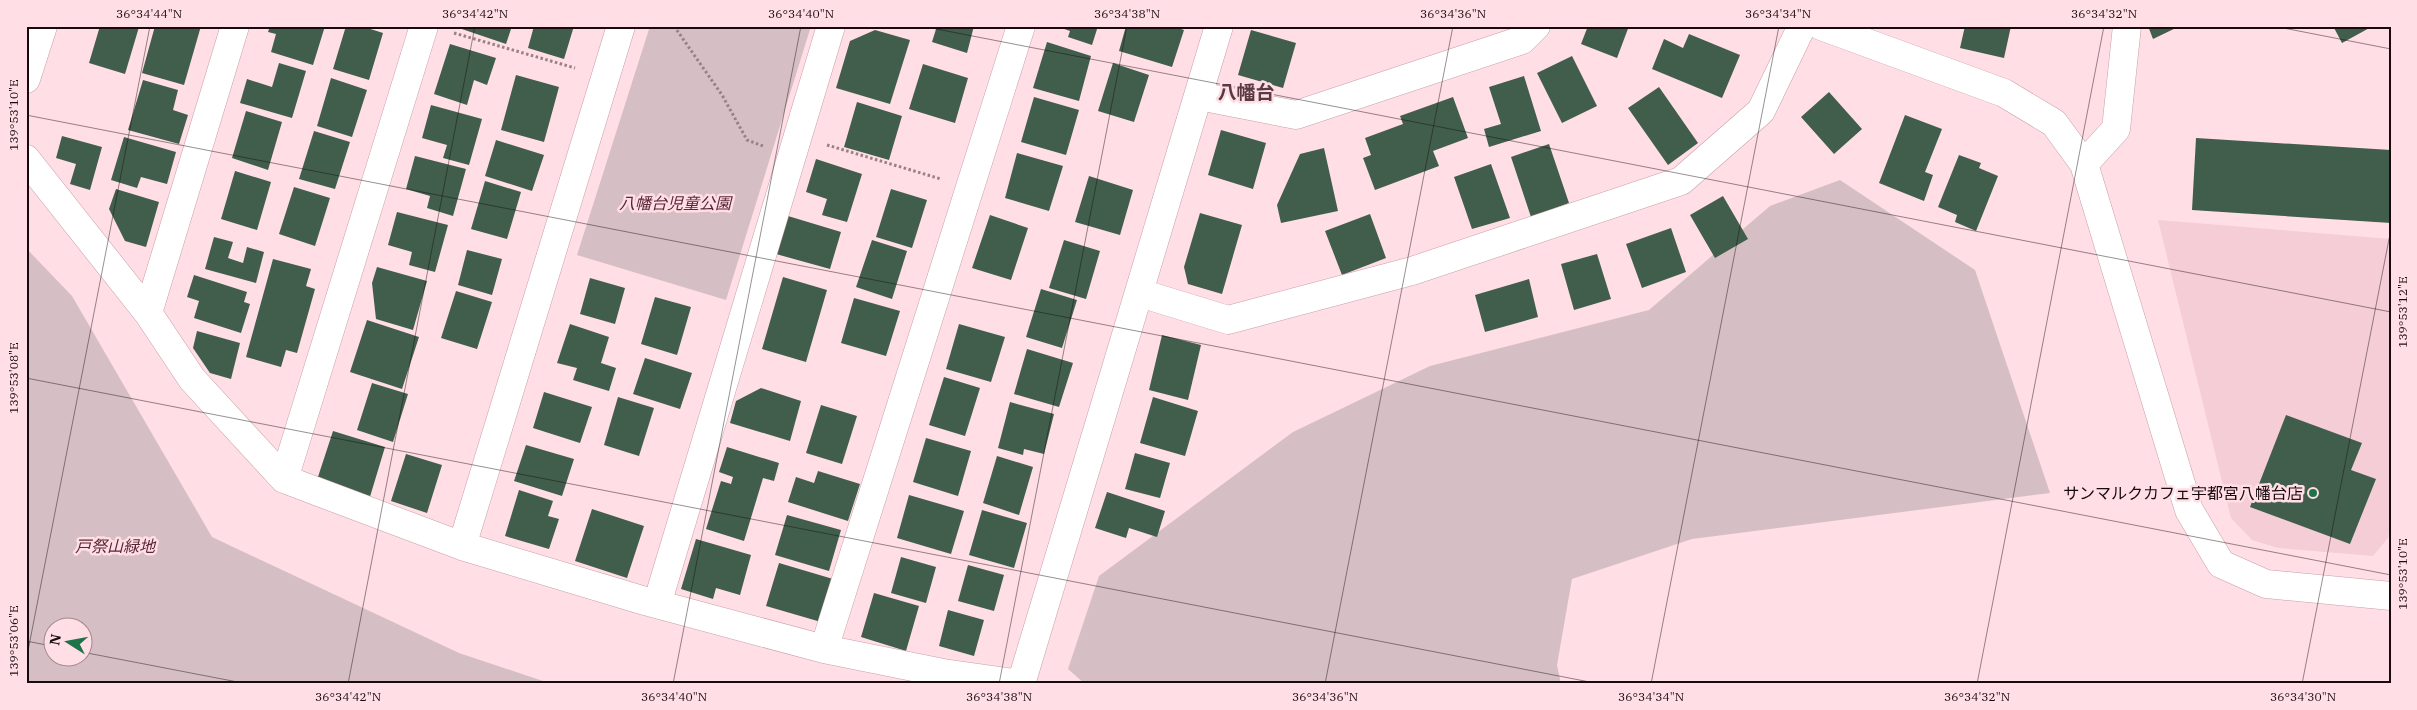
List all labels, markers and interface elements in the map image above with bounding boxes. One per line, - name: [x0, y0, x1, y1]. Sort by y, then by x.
- text: 36°34'44"N: [116, 6, 182, 21]
- text: 36°34'42"N: [442, 6, 508, 21]
- text: 36°34'40"N: [768, 6, 834, 21]
- text: 36°34'38"N: [1094, 6, 1160, 21]
- text: 36°34'36"N: [1420, 6, 1486, 21]
- text: 36°34'34"N: [1745, 6, 1811, 21]
- text: 36°34'32"N: [2071, 6, 2137, 21]
- text: 139°53'10"E: [6, 79, 21, 151]
- district label: 八幡台: [1217, 80, 1275, 104]
- park label: 八幡台児童公園: [619, 193, 733, 213]
- text: 139°53'12"E: [2395, 276, 2410, 348]
- text: 139°53'08"E: [6, 342, 21, 414]
- place label: サンマルクカフェ宇都宮八幡台店: [2063, 483, 2303, 503]
- marker: サンマルクカフェ宇都宮八幡台店: [2307, 487, 2319, 499]
- park label: 戸祭山緑地: [75, 536, 157, 556]
- text: 139°53'10"E: [2395, 538, 2410, 610]
- text: 139°53'06"E: [6, 605, 21, 677]
- north arrow: [42, 618, 92, 668]
- text: N: [45, 632, 65, 647]
- text: 36°34'42"N: [315, 689, 381, 704]
- text: 36°34'40"N: [641, 689, 707, 704]
- text: 36°34'38"N: [966, 689, 1032, 704]
- text: 36°34'36"N: [1292, 689, 1358, 704]
- text: 36°34'34"N: [1618, 689, 1684, 704]
- text: 36°34'32"N: [1944, 689, 2010, 704]
- text: 36°34'30"N: [2270, 689, 2336, 704]

